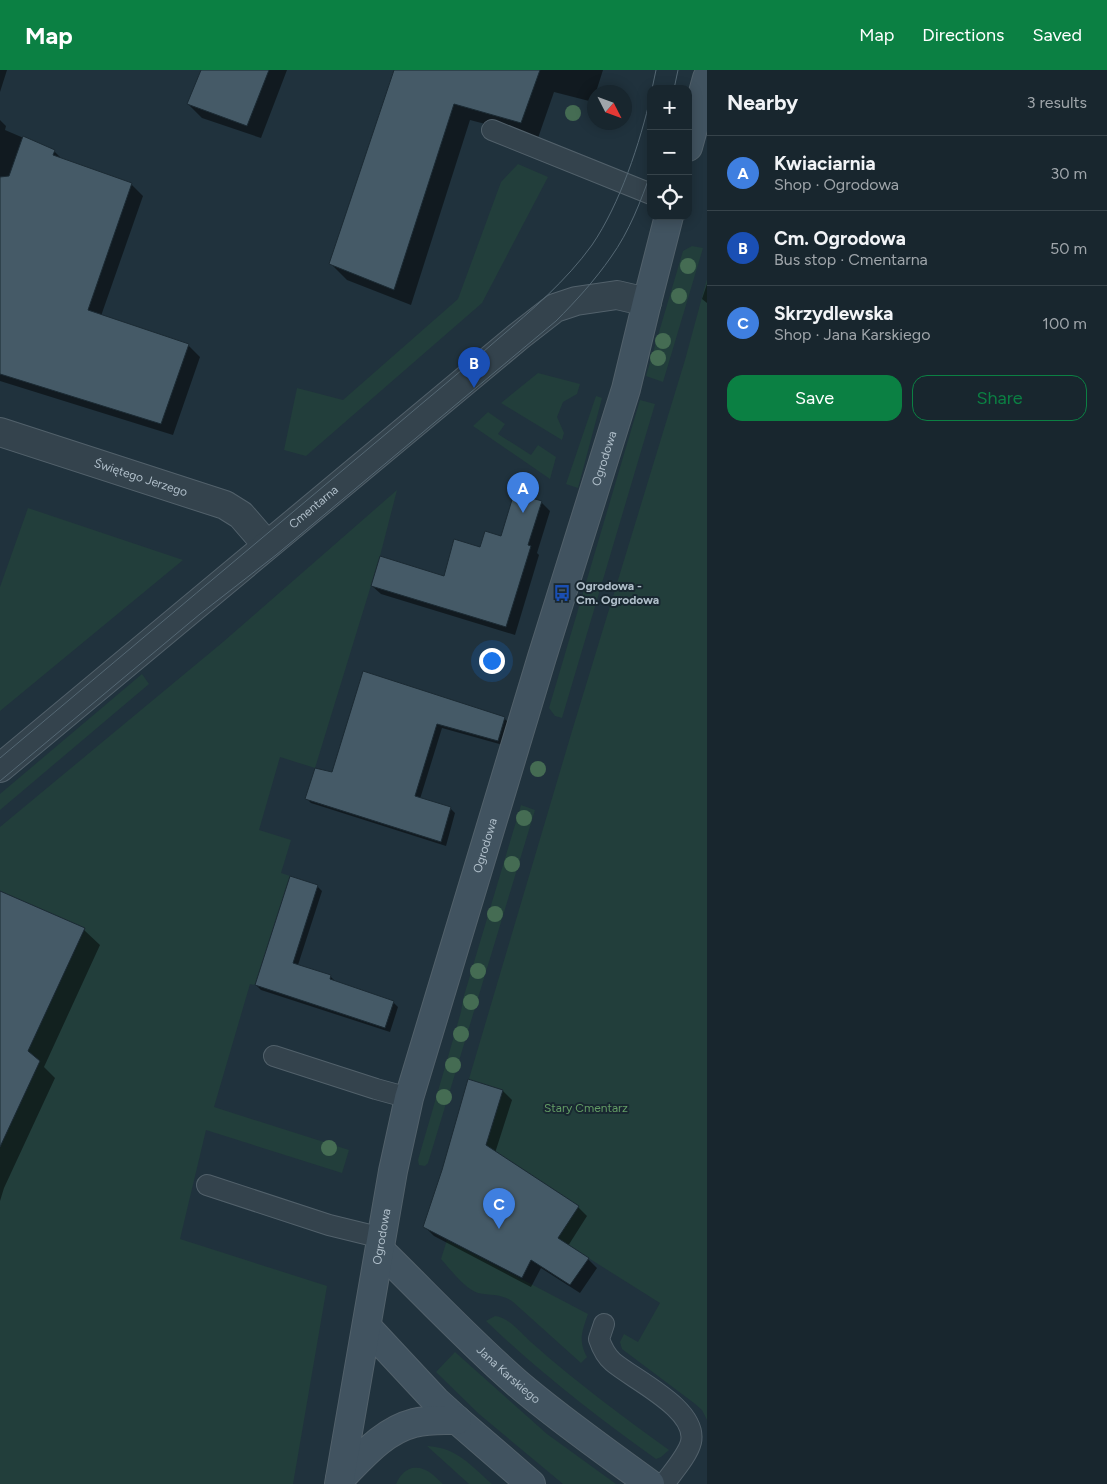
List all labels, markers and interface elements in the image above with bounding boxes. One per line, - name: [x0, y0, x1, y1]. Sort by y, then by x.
- text: Map: [25, 21, 73, 50]
- text: Map: [859, 24, 894, 46]
- text: Directions: [922, 24, 1004, 46]
- text: Saved: [1032, 24, 1082, 46]
- north arrow: [587, 85, 632, 130]
- map controls: [647, 85, 692, 220]
- button: +: [647, 85, 692, 130]
- text: Nearby: [727, 90, 798, 115]
- text: 3 results: [1027, 93, 1087, 112]
- button: −: [647, 130, 692, 175]
- text: Kwiaciarnia: [774, 152, 876, 175]
- text: A: [737, 164, 749, 183]
- text: 30 m: [1050, 164, 1087, 183]
- button: locate: [647, 175, 692, 220]
- text: Shop · Ogrodowa: [774, 175, 899, 194]
- text: Cm. Ogrodowa: [774, 227, 906, 250]
- text: B: [738, 239, 748, 258]
- text: 50 m: [1050, 239, 1087, 258]
- text: Bus stop · Cmentarna: [774, 250, 928, 269]
- text: Skrzydlewska: [774, 302, 893, 325]
- text: C: [737, 314, 749, 333]
- text: 100 m: [1042, 314, 1087, 333]
- text: Shop · Jana Karskiego: [774, 325, 930, 344]
- pin: B: [458, 347, 490, 388]
- button: Save: [727, 375, 902, 421]
- button: Share: [912, 375, 1087, 421]
- street label: Ogrodowa: [589, 429, 619, 488]
- street label: Świętego Jerzego: [92, 456, 189, 499]
- pin: A: [507, 472, 539, 513]
- street label: Cmentarna: [286, 483, 341, 531]
- place label: Ogrodowa - Cm. Ogrodowa: [576, 579, 659, 607]
- bus stop icon: Ogrodowa - Cm. Ogrodowa: [552, 583, 572, 603]
- your location: [479, 648, 505, 674]
- street label: Ogrodowa: [470, 816, 500, 875]
- park label: Stary Cmentarz: [544, 1101, 628, 1115]
- pin: C: [483, 1188, 515, 1229]
- street label: Ogrodowa: [370, 1208, 393, 1266]
- street label: Jana Karskiego: [474, 1343, 543, 1406]

